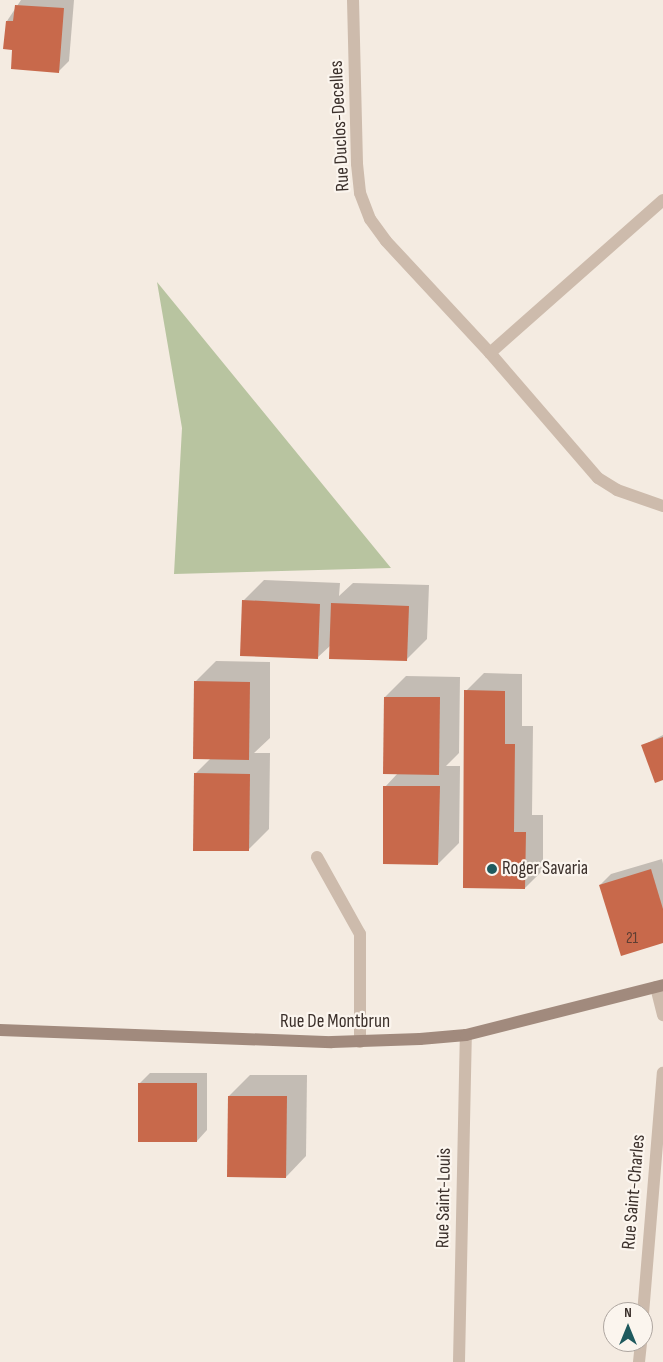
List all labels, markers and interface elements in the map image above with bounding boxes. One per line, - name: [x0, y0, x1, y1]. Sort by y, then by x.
- street label: Rue Duclos-Decelles: [325, 60, 355, 192]
- place label: Roger Savaria: [502, 858, 588, 880]
- marker: Roger Savaria: [486, 863, 498, 875]
- house number: 21: [626, 929, 638, 949]
- street label: Rue De Montbrun: [280, 1011, 390, 1033]
- street label: Rue Saint-Charles: [618, 1133, 650, 1251]
- street label: Rue Saint-Louis: [432, 1148, 456, 1248]
- north arrow: [603, 1302, 653, 1352]
- text: N: [624, 1304, 632, 1321]

